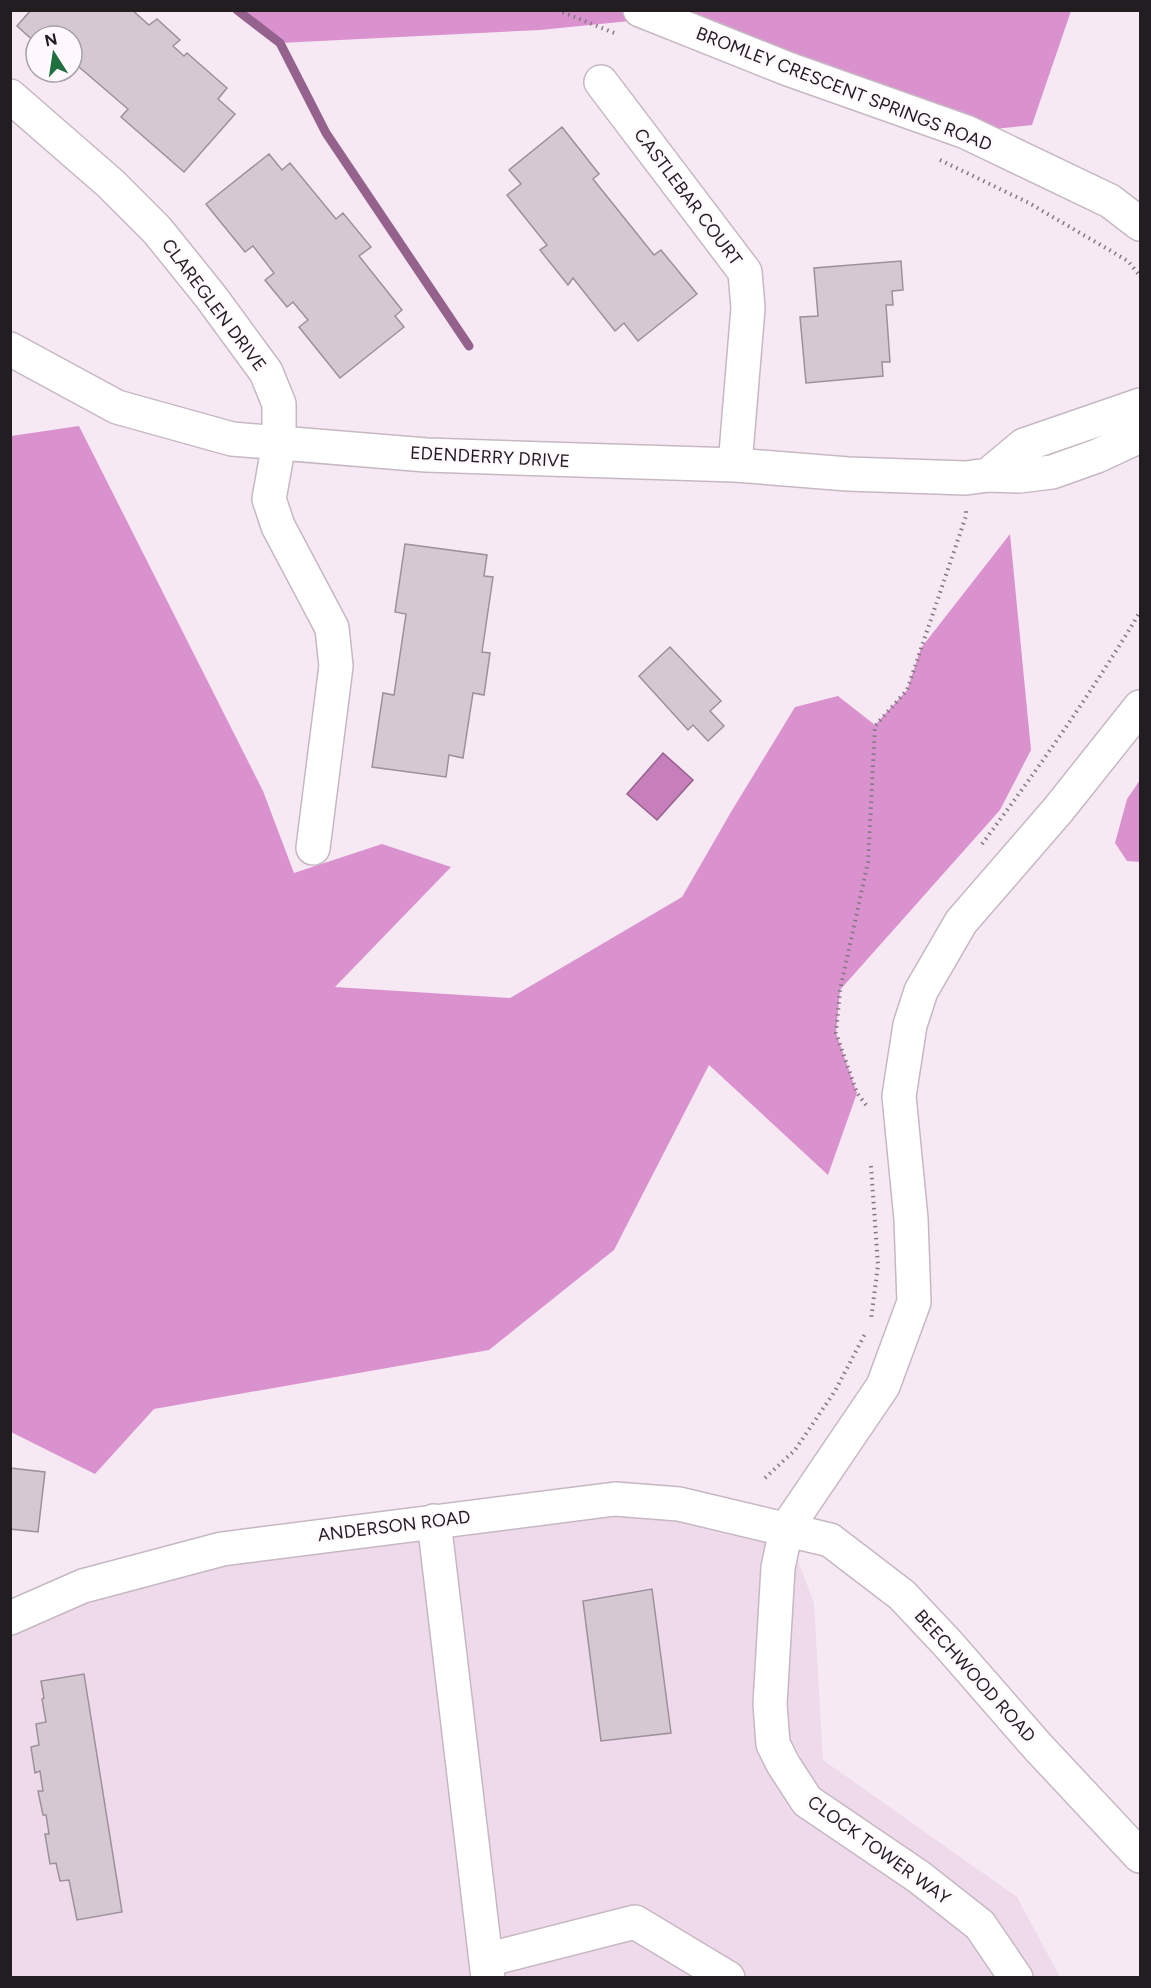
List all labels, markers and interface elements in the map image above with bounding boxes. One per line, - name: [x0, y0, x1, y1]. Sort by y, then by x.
- street label: BROMLEY CRESCENT SPRINGS ROAD: [693, 22, 995, 156]
- north arrow: [24, 24, 84, 84]
- text: N: [43, 29, 59, 50]
- street label: CASTLEBAR COURT: [629, 124, 747, 270]
- street label: CLAREGLEN DRIVE: [157, 234, 271, 376]
- street label: EDENDERRY DRIVE: [409, 442, 571, 472]
- street label: ANDERSON ROAD: [316, 1506, 472, 1546]
- street label: BEECHWOOD ROAD: [910, 1605, 1040, 1747]
- street label: CLOCK TOWER WAY: [803, 1791, 955, 1909]

